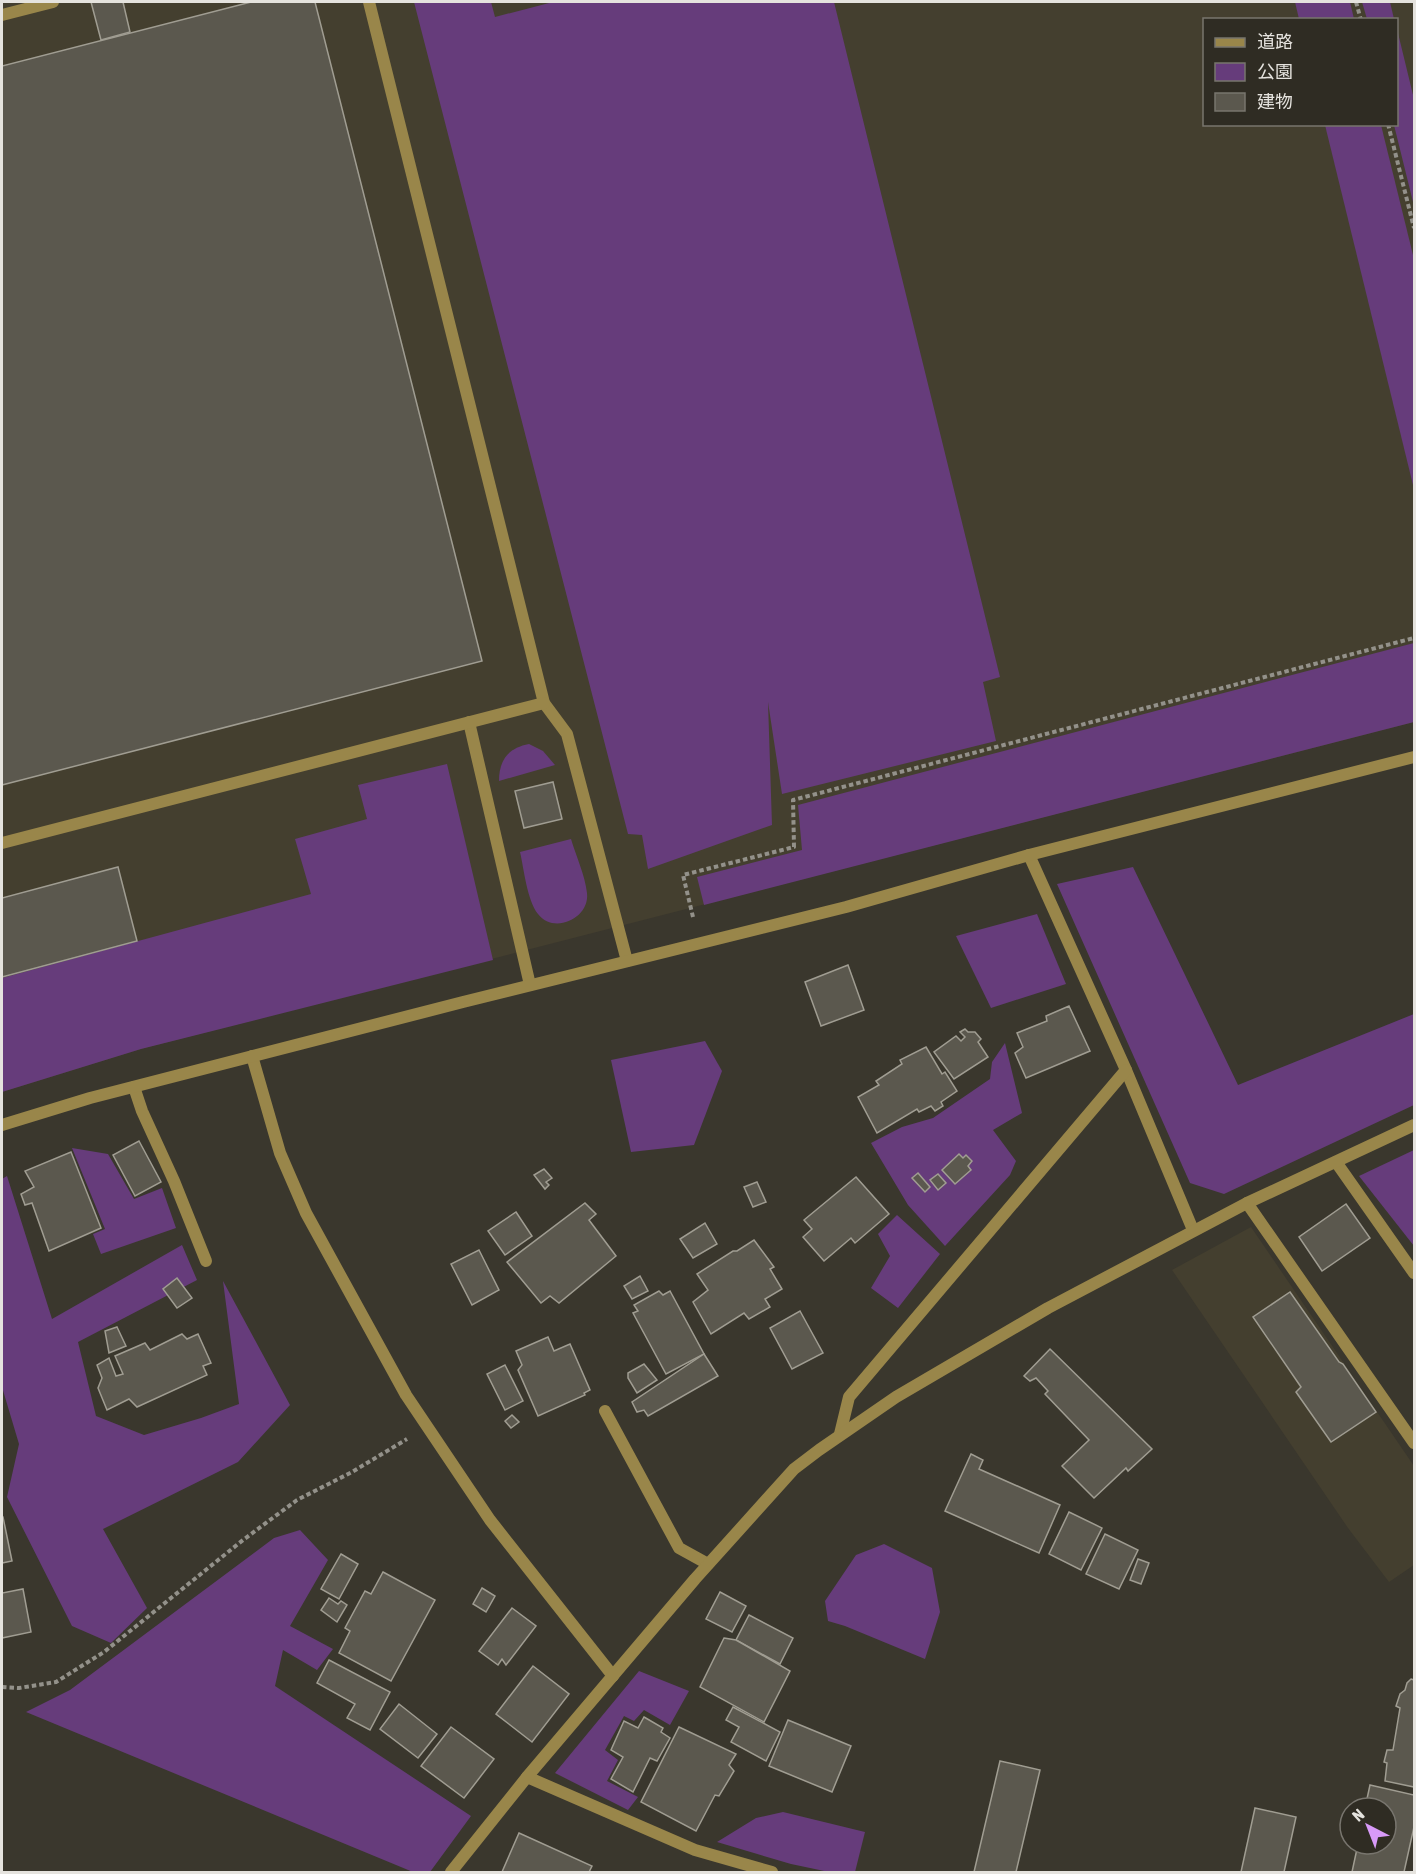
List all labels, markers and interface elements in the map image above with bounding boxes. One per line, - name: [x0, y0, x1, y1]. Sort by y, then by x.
- legend: [1203, 18, 1398, 126]
- text: 道路: [1257, 31, 1293, 52]
- text: 公園: [1257, 61, 1293, 82]
- text: 建物: [1257, 91, 1293, 112]
- north arrow: [1338, 1796, 1398, 1856]
- text: N: [1348, 1805, 1367, 1825]

